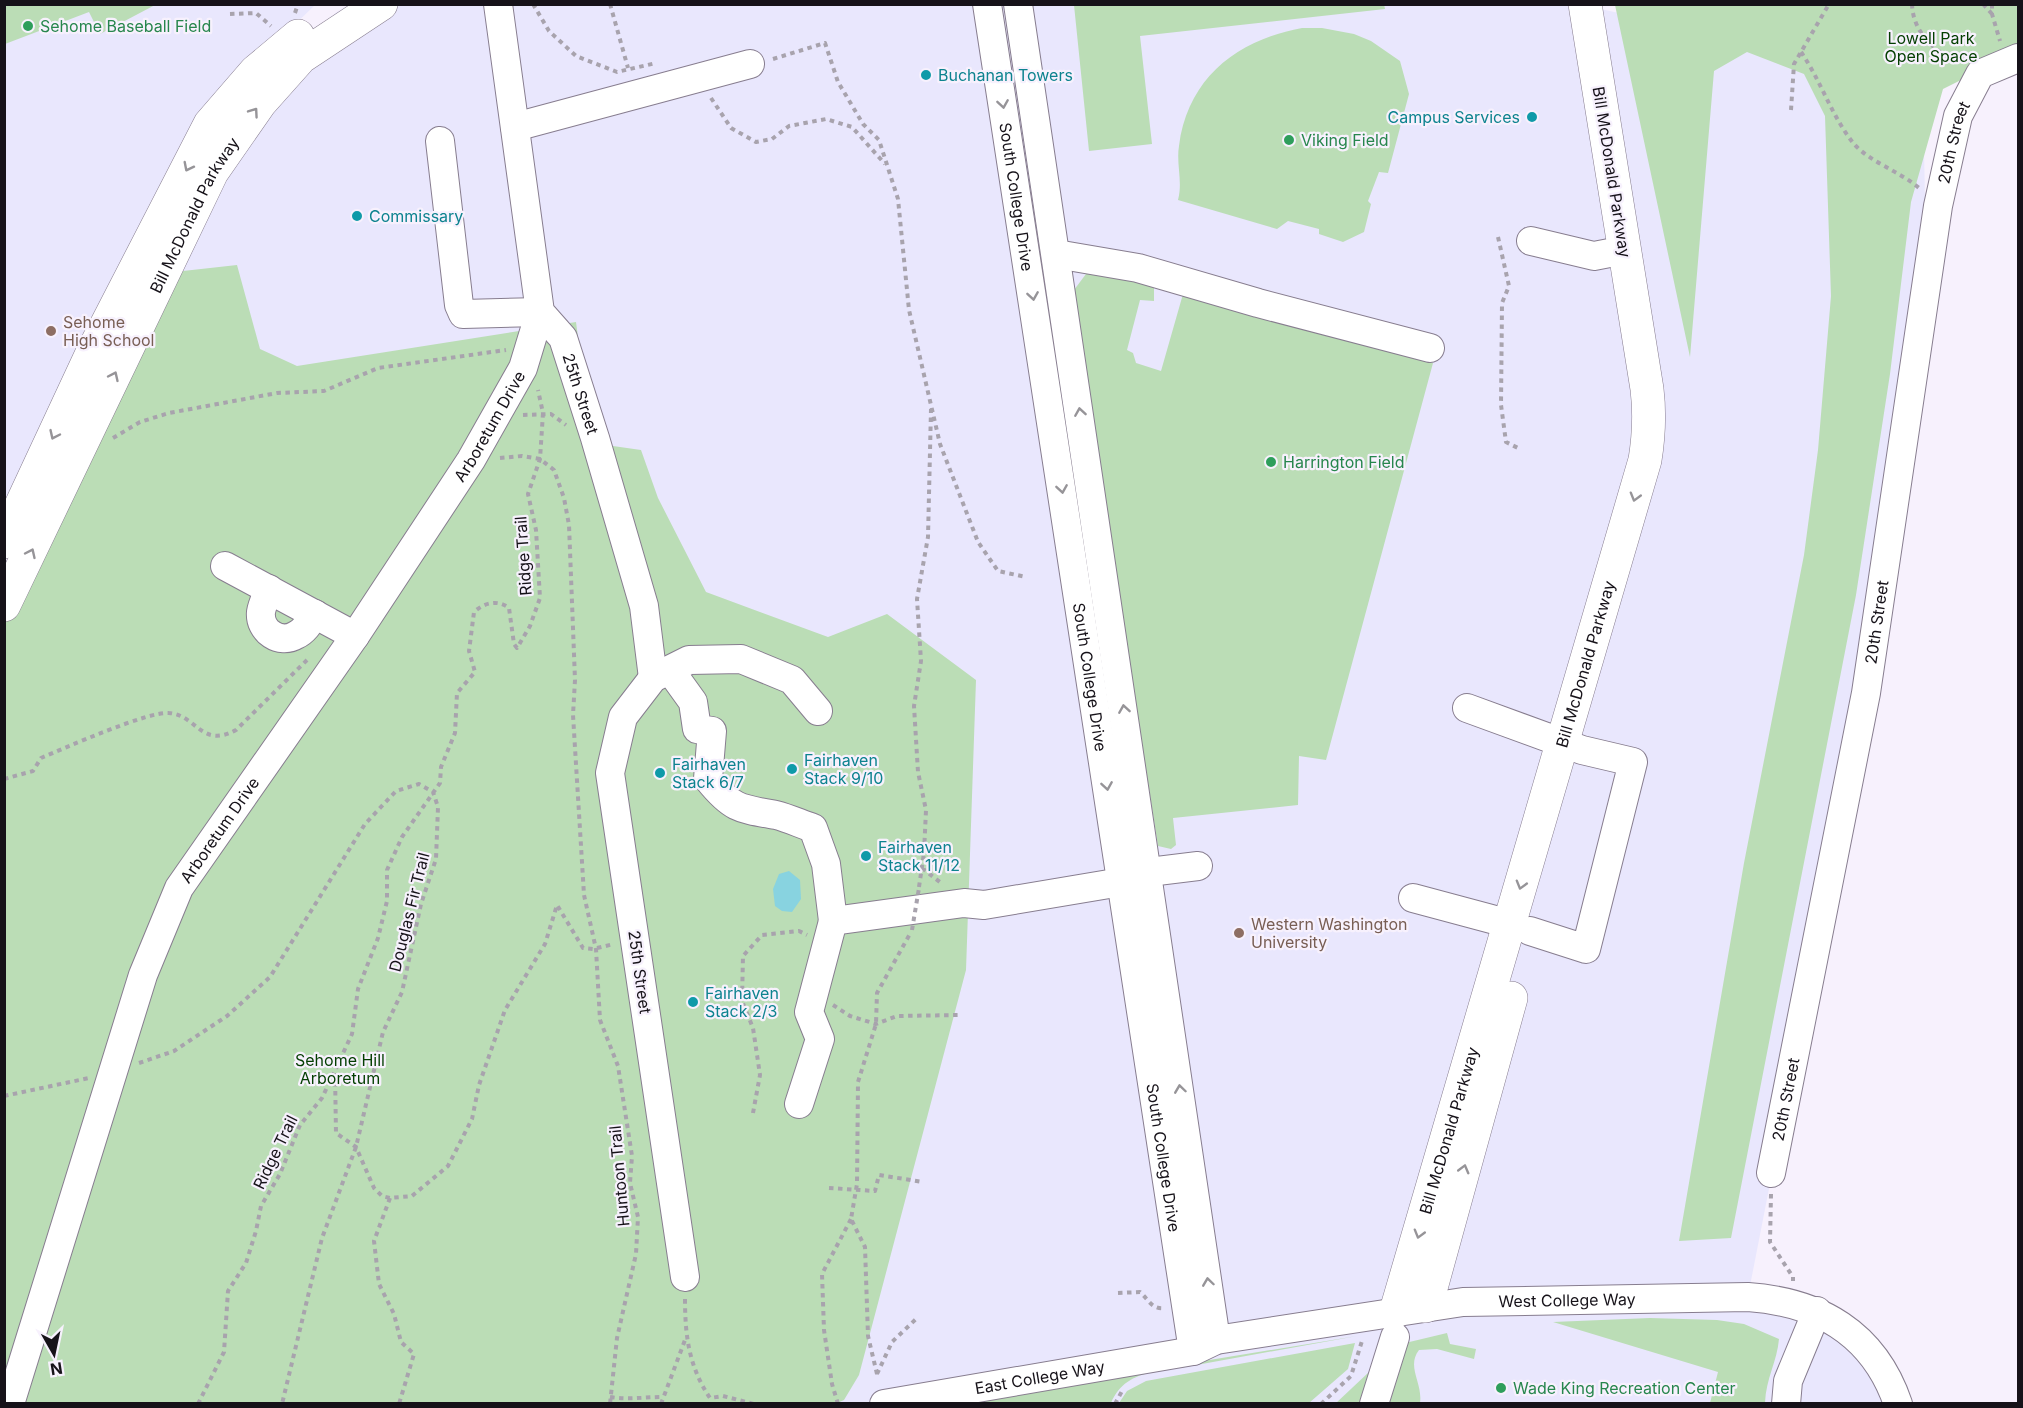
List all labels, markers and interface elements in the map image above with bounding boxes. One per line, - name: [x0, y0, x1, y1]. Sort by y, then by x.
- place label: Sehome Baseball Field: [40, 16, 211, 36]
- marker: Sehome Baseball Field: [21, 19, 35, 33]
- park label: Lowell Park Open Space: [1885, 28, 1977, 66]
- place label: Buchanan Towers: [938, 65, 1073, 85]
- marker: Buchanan Towers: [919, 68, 933, 82]
- street label: Bill McDonald Parkway: [1589, 85, 1635, 259]
- one-way arrow: [996, 98, 1009, 108]
- street label: 20th Street: [1933, 98, 1974, 186]
- place label: Campus Services: [1387, 107, 1520, 127]
- one-way arrow: [247, 108, 258, 119]
- marker: Campus Services: [1525, 110, 1539, 124]
- street label: South College Drive: [995, 121, 1038, 273]
- place label: Viking Field: [1301, 130, 1389, 150]
- street label: Bill McDonald Parkway: [145, 133, 243, 296]
- marker: Viking Field: [1282, 133, 1296, 147]
- one-way arrow: [184, 161, 195, 172]
- place label: Commissary: [369, 206, 463, 226]
- marker: Commissary: [350, 209, 364, 223]
- one-way arrow: [1026, 292, 1038, 301]
- place label: Sehome High School: [63, 312, 154, 350]
- marker: Sehome High School: [44, 324, 58, 338]
- street label: 25th Street: [559, 351, 603, 437]
- street label: Arboretum Drive: [450, 367, 529, 485]
- one-way arrow: [106, 372, 118, 383]
- one-way arrow: [1074, 408, 1086, 417]
- one-way arrow: [49, 429, 61, 440]
- place label: Harrington Field: [1283, 452, 1405, 472]
- marker: Harrington Field: [1264, 455, 1278, 469]
- one-way arrow: [1055, 485, 1067, 494]
- one-way arrow: [1629, 492, 1642, 502]
- street label: Ridge Trail: [510, 516, 536, 596]
- one-way arrow: [24, 548, 36, 559]
- street label: Bill McDonald Parkway: [1551, 578, 1619, 750]
- street label: 20th Street: [1860, 579, 1893, 665]
- street label: South College Drive: [1069, 601, 1111, 753]
- one-way arrow: [1119, 704, 1131, 714]
- place label: Fairhaven Stack 9/10: [804, 750, 883, 788]
- place label: Fairhaven Stack 6/7: [672, 754, 746, 792]
- marker: Fairhaven Stack 9/10: [785, 762, 799, 776]
- marker: Fairhaven Stack 6/7: [653, 766, 667, 780]
- street label: Arboretum Drive: [176, 773, 263, 887]
- one-way arrow: [1100, 781, 1112, 791]
- place label: Fairhaven Stack 11/12: [878, 837, 960, 875]
- marker: Fairhaven Stack 11/12: [859, 849, 873, 863]
- street label: Douglas Fir Trail: [385, 850, 433, 974]
- one-way arrow: [1516, 880, 1528, 890]
- place label: Western Washington University: [1251, 914, 1407, 952]
- marker: Western Washington University: [1232, 926, 1246, 940]
- street label: 25th Street: [624, 929, 656, 1015]
- place label: Fairhaven Stack 2/3: [705, 983, 779, 1021]
- marker: Fairhaven Stack 2/3: [686, 995, 700, 1009]
- street label: Bill McDonald Parkway: [1415, 1045, 1483, 1216]
- park label: Sehome Hill Arboretum: [295, 1050, 385, 1088]
- street label: 20th Street: [1768, 1056, 1804, 1143]
- street label: South College Drive: [1142, 1082, 1185, 1233]
- one-way arrow: [1175, 1084, 1187, 1094]
- street label: Ridge Trail: [249, 1112, 301, 1192]
- street label: Huntoon Trail: [605, 1125, 633, 1227]
- one-way arrow: [1457, 1164, 1469, 1175]
- one-way arrow: [1414, 1228, 1426, 1239]
- one-way arrow: [1203, 1277, 1215, 1287]
- street label: West College Way: [1498, 1289, 1636, 1311]
- north arrow: [24, 1324, 84, 1384]
- street label: East College Way: [973, 1356, 1106, 1398]
- text: N: [49, 1358, 64, 1380]
- place label: Wade King Recreation Center: [1513, 1378, 1736, 1398]
- marker: Wade King Recreation Center: [1494, 1381, 1508, 1395]

